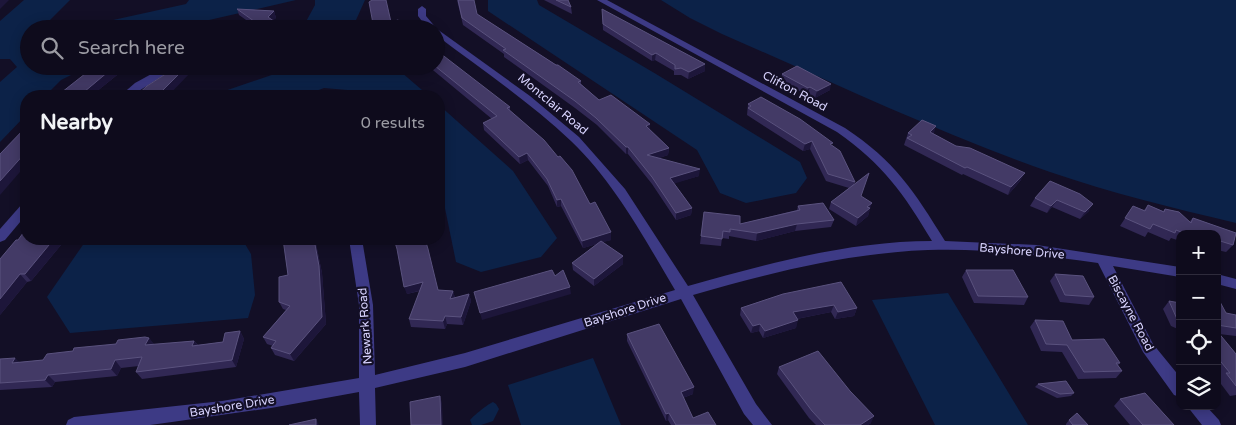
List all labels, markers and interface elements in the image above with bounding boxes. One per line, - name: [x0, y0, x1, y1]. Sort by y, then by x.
- search box: [20, 20, 445, 75]
- icon: search: [38, 34, 66, 62]
- text: Search here: [78, 37, 185, 59]
- street label: Clifton Road: [760, 68, 830, 114]
- street label: Montclair Road: [515, 71, 591, 137]
- text: Nearby: [40, 110, 113, 135]
- text: 0 results: [361, 113, 425, 133]
- map controls: [1176, 230, 1221, 410]
- button: +: [1176, 230, 1221, 275]
- street label: Bayshore Drive: [979, 240, 1065, 262]
- street label: Biscayne Road: [1105, 273, 1157, 353]
- button: −: [1176, 275, 1221, 320]
- street label: Newark Road: [355, 287, 375, 365]
- street label: Bayshore Drive: [582, 290, 668, 330]
- button: locate: [1176, 320, 1221, 365]
- button: layers: [1176, 365, 1221, 410]
- street label: Bayshore Drive: [189, 392, 276, 420]

